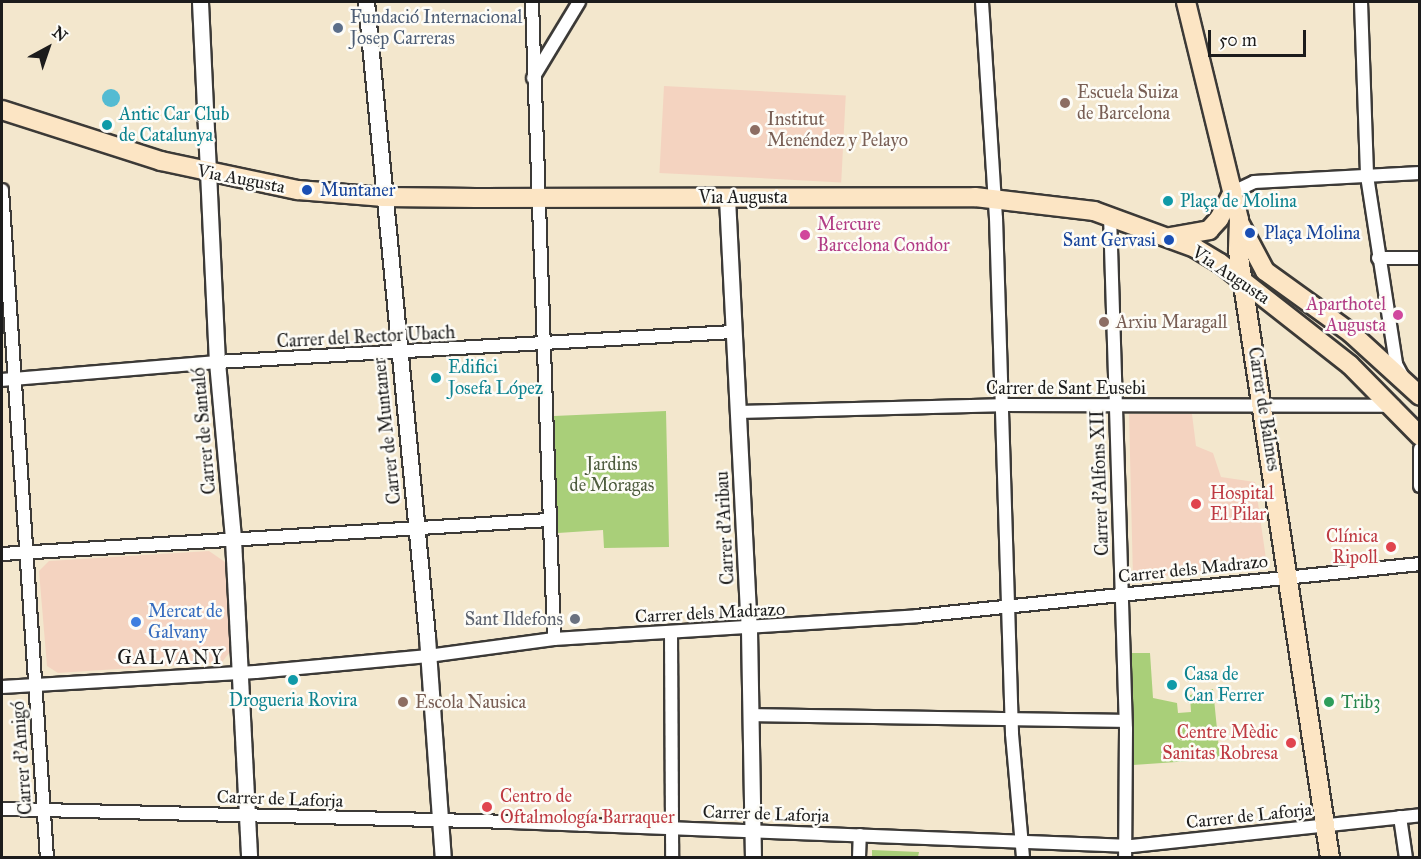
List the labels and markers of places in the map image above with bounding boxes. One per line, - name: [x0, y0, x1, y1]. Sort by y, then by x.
- place label: Fundació Internacional Josep Carreras: [350, 7, 522, 50]
- marker: Fundació Internacional Josep Carreras: [331, 21, 345, 35]
- place label: Escuela Suiza de Barcelona: [1077, 82, 1178, 124]
- marker: Escuela Suiza de Barcelona: [1058, 96, 1072, 110]
- place label: Antic Car Club de Catalunya: [119, 104, 229, 146]
- place label: Institut Menéndez y Pelayo: [767, 109, 908, 152]
- marker: Antic Car Club de Catalunya: [100, 118, 114, 132]
- marker: Institut Menéndez y Pelayo: [748, 123, 762, 137]
- place label: Muntaner: [320, 179, 396, 201]
- marker: Muntaner: [298, 181, 316, 199]
- place label: Plaça de Molina: [1180, 190, 1297, 212]
- marker: Plaça de Molina: [1161, 194, 1175, 208]
- place label: Mercure Barcelona Condor: [817, 214, 950, 256]
- place label: Plaça Molina: [1264, 222, 1360, 244]
- marker: Plaça Molina: [1241, 224, 1259, 242]
- marker: Mercure Barcelona Condor: [798, 228, 812, 242]
- place label: Sant Gervasi: [1063, 229, 1156, 251]
- marker: Sant Gervasi: [1160, 231, 1178, 249]
- place label: Aparthotel Augusta: [1306, 294, 1386, 336]
- marker: Aparthotel Augusta: [1391, 308, 1405, 322]
- place label: Arxiu Maragall: [1116, 311, 1227, 333]
- marker: Arxiu Maragall: [1097, 315, 1111, 329]
- place label: Edifici Josefa López: [448, 357, 543, 400]
- marker: Edifici Josefa López: [429, 371, 443, 385]
- place label: Hospital El Pilar: [1210, 483, 1274, 526]
- marker: Hospital El Pilar: [1187, 495, 1205, 513]
- place label: Clínica Ripoll: [1326, 526, 1378, 568]
- marker: Clínica Ripoll: [1382, 538, 1400, 556]
- place label: Mercat de Galvany: [148, 601, 223, 644]
- place label: Sant Ildefons: [465, 608, 563, 630]
- marker: Sant Ildefons: [568, 612, 582, 626]
- marker: Mercat de Galvany: [129, 615, 143, 629]
- place label: Casa de Can Ferrer: [1184, 664, 1264, 706]
- marker: Drogueria Rovira: [286, 673, 300, 687]
- marker: Casa de Can Ferrer: [1165, 678, 1179, 692]
- place label: Drogueria Rovira: [229, 689, 357, 711]
- place label: Escola Nausica: [415, 691, 526, 713]
- place label: Trib3: [1341, 691, 1380, 713]
- marker: Escola Nausica: [396, 695, 410, 709]
- marker: Trib3: [1322, 695, 1336, 709]
- place label: Centre Mèdic Sanitas Robresa: [1162, 722, 1278, 764]
- marker: Centre Mèdic Sanitas Robresa: [1282, 734, 1300, 752]
- place label: Centro de Oftalmología Barraquer: [500, 786, 675, 828]
- marker: Centro de Oftalmología Barraquer: [478, 798, 496, 816]

